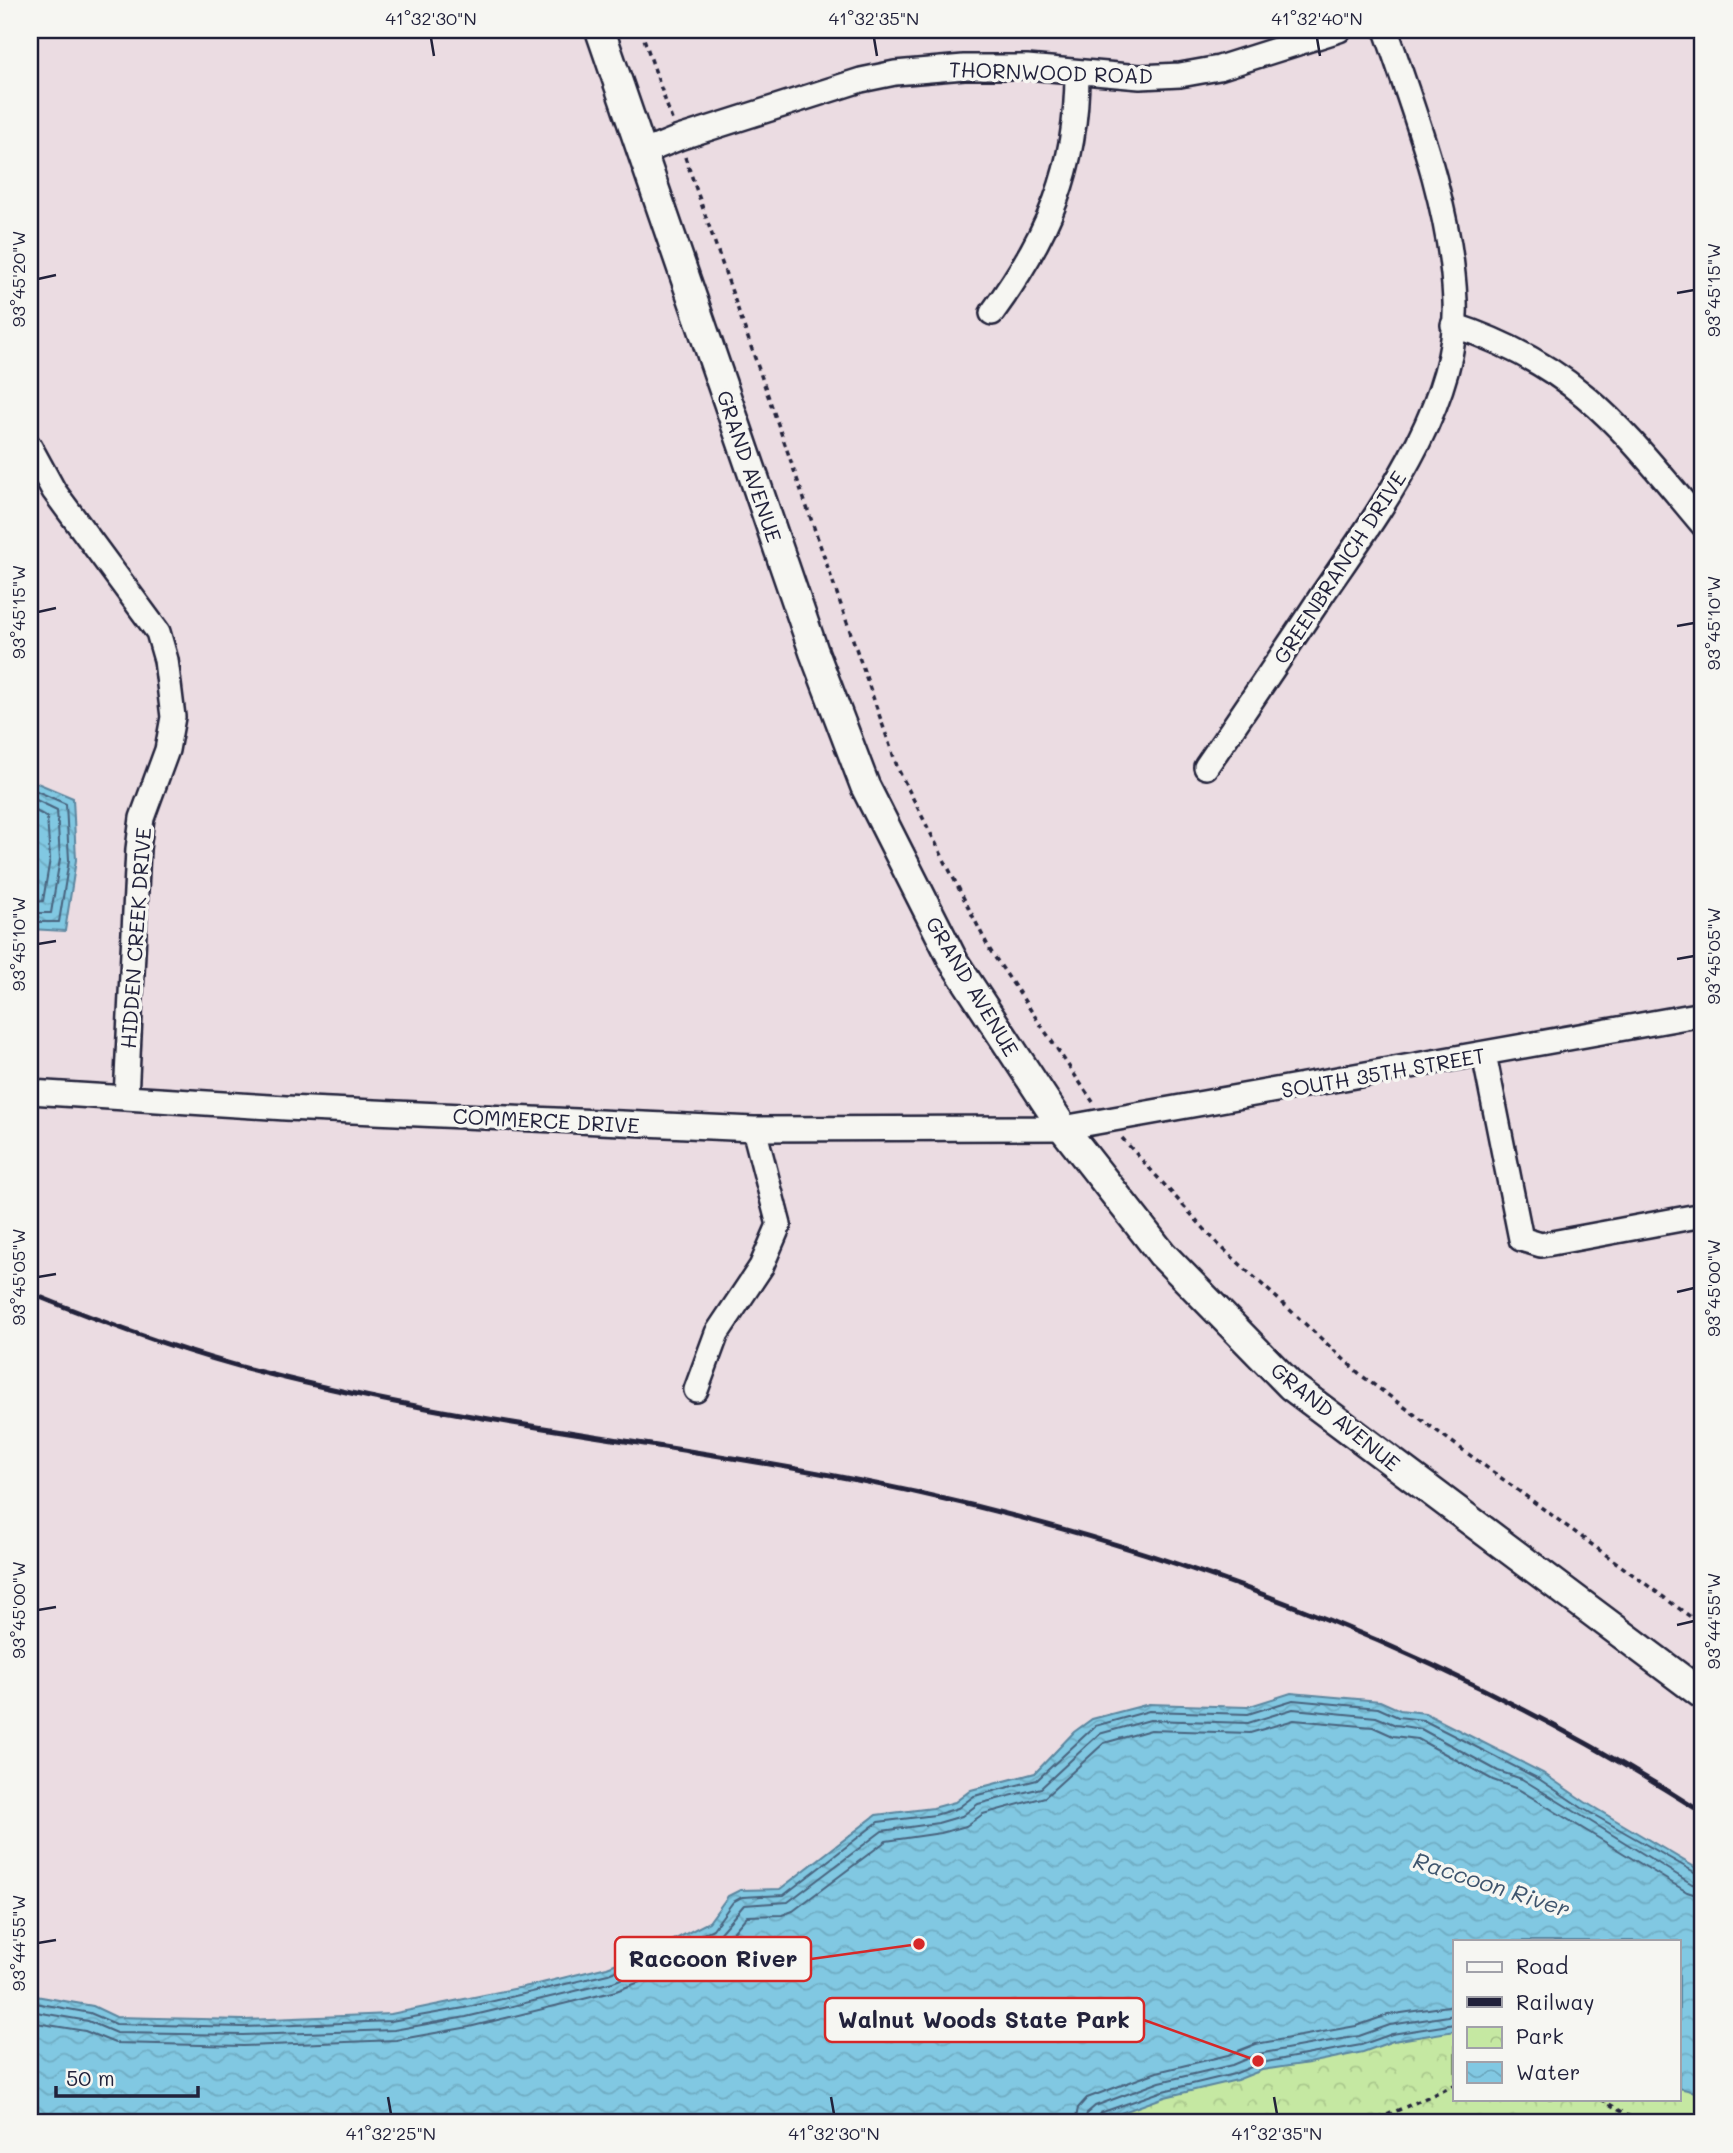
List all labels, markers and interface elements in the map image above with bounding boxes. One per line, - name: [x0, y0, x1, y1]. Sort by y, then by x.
- text: 41°32'30"N: [385, 6, 477, 30]
- text: 41°32'35"N: [829, 6, 919, 30]
- text: 41°32'40"N: [1271, 6, 1363, 30]
- street label: THORNWOOD ROAD: [949, 55, 1153, 89]
- text: 93°45'20"W: [6, 231, 30, 327]
- text: 93°45'15"W: [1701, 243, 1725, 337]
- street label: GRAND AVENUE: [711, 387, 789, 545]
- street label: GREENBRANCH DRIVE: [1267, 466, 1411, 668]
- text: 93°45'15"W: [6, 565, 30, 659]
- text: 93°45'10"W: [1701, 576, 1725, 670]
- street label: HIDDEN CREEK DRIVE: [114, 826, 156, 1050]
- text: 93°45'10"W: [6, 897, 30, 991]
- text: 93°45'05"W: [1701, 908, 1725, 1004]
- street label: GRAND AVENUE: [921, 911, 1025, 1061]
- street label: SOUTH 35TH STREET: [1279, 1041, 1487, 1103]
- street label: COMMERCE DRIVE: [452, 1102, 640, 1138]
- text: 93°45'05"W: [6, 1229, 30, 1325]
- text: 93°45'00"W: [1701, 1239, 1725, 1337]
- street label: GRAND AVENUE: [1266, 1356, 1406, 1476]
- text: 93°45'00"W: [6, 1561, 30, 1659]
- text: 93°44'55"W: [1701, 1573, 1725, 1669]
- water label: Raccoon River: [1410, 1845, 1574, 1923]
- text: 93°44'55"W: [6, 1895, 30, 1991]
- callout: Raccoon River: [615, 1937, 811, 1981]
- legend: [1453, 1940, 1680, 2100]
- text: Raccoon River: [629, 1943, 797, 1973]
- text: Road: [1516, 1952, 1568, 1979]
- text: Railway: [1516, 1988, 1595, 2015]
- callout: Walnut Woods State Park: [825, 1998, 1144, 2042]
- text: Walnut Woods State Park: [838, 2004, 1130, 2034]
- text: Park: [1516, 2022, 1564, 2049]
- scale bar: [56, 2055, 198, 2099]
- text: Water: [1516, 2058, 1580, 2085]
- text: 50 m: [66, 2064, 115, 2091]
- text: 41°32'25"N: [346, 2121, 436, 2145]
- text: 41°32'30"N: [788, 2121, 880, 2145]
- text: 41°32'35"N: [1232, 2121, 1322, 2145]

